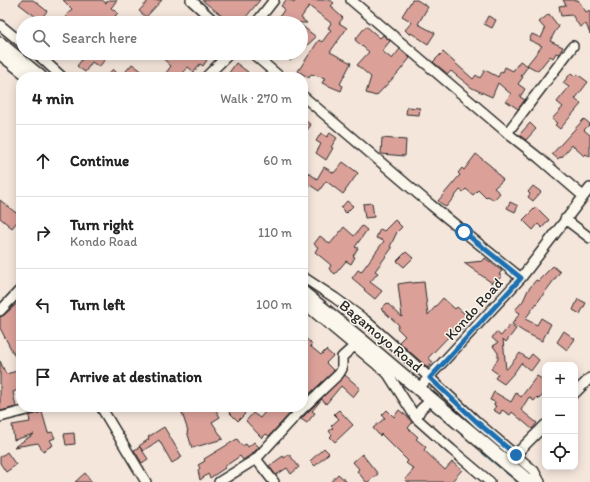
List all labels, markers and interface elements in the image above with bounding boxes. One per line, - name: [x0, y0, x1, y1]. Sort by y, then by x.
- search box: [16, 16, 308, 60]
- icon: search: [30, 27, 52, 49]
- text: Search here: [62, 29, 137, 47]
- text: 4 min: [32, 88, 74, 108]
- text: Walk · 270 m: [220, 91, 292, 106]
- icon: ahead: [32, 150, 54, 172]
- text: Continue: [70, 152, 129, 170]
- text: 60 m: [263, 153, 292, 168]
- text: Turn right: [70, 216, 134, 234]
- icon: right: [32, 222, 54, 244]
- route start: [455, 223, 473, 241]
- text: 110 m: [258, 225, 292, 240]
- text: Kondo Road: [70, 234, 137, 249]
- street label: Kondo Road: [441, 274, 507, 344]
- icon: left: [32, 294, 54, 316]
- text: Turn left: [70, 296, 125, 314]
- street label: Bagamoyo Road: [336, 296, 427, 377]
- text: 100 m: [256, 297, 292, 312]
- map controls: [542, 362, 578, 470]
- button: +: [542, 362, 578, 398]
- icon: arrive: [32, 366, 54, 388]
- text: Arrive at destination: [70, 368, 202, 386]
- button: −: [542, 398, 578, 434]
- button: locate: [542, 434, 578, 470]
- route end: [507, 446, 525, 464]

